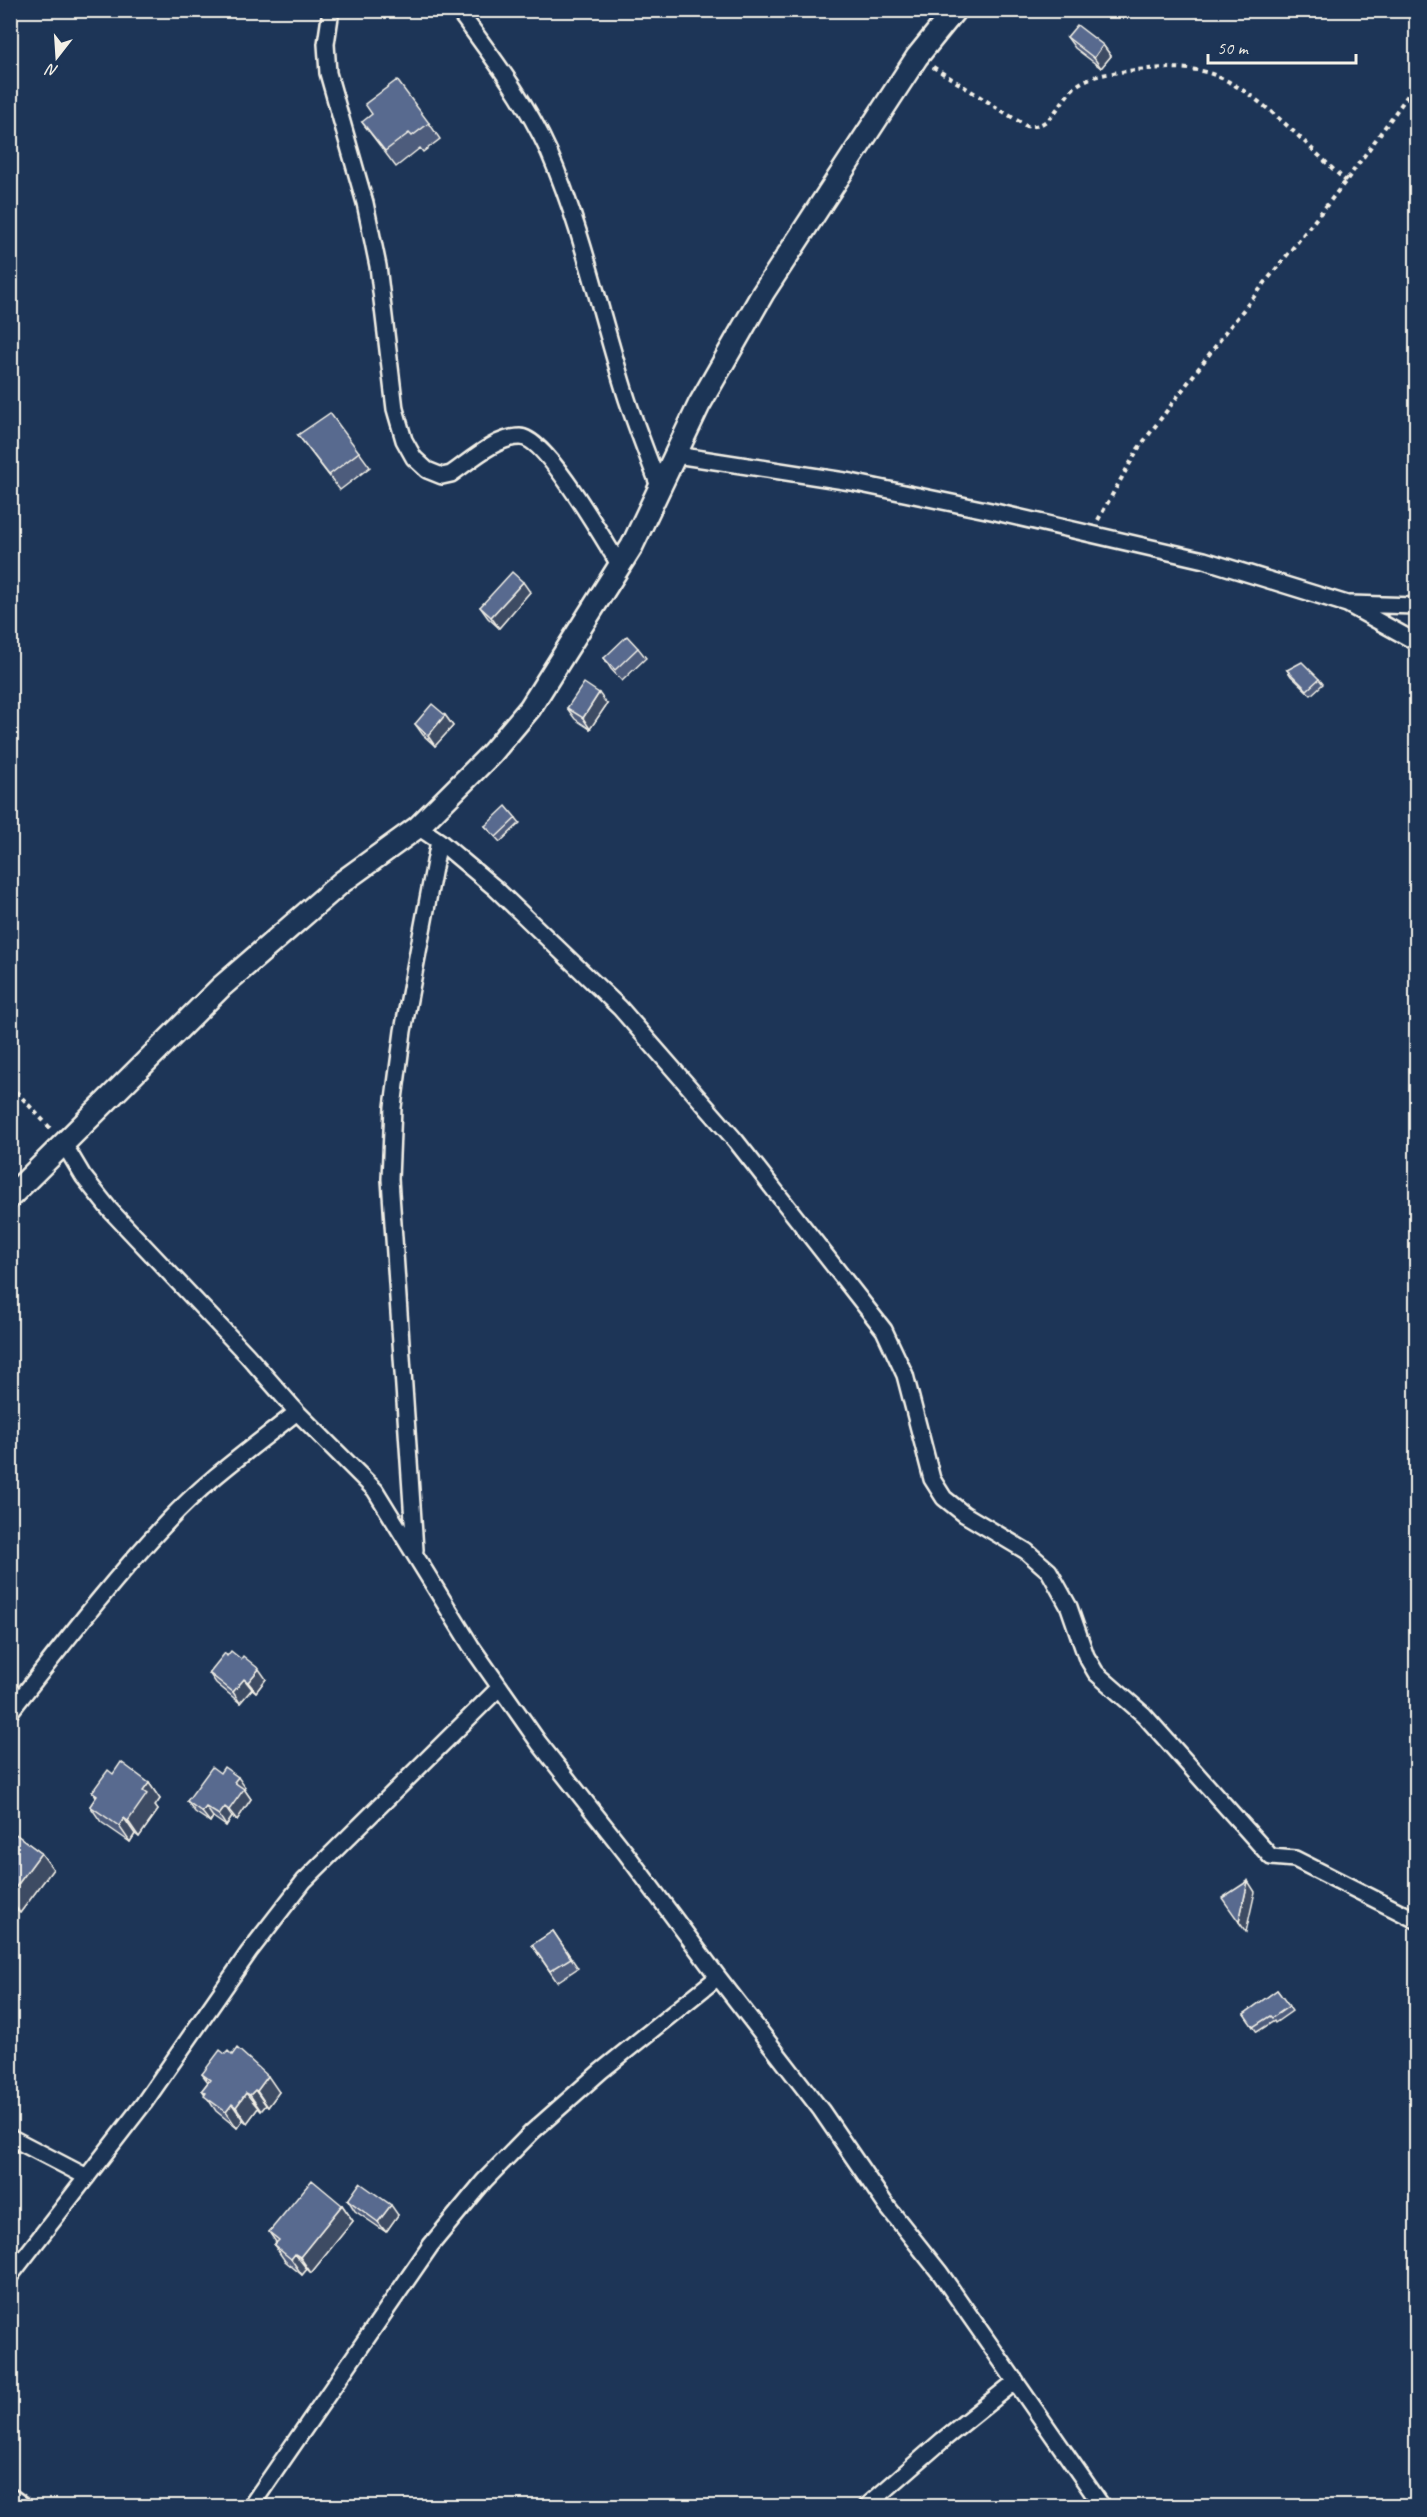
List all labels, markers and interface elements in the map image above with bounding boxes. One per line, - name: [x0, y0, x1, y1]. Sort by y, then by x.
- north arrow: [27, 27, 87, 87]
- scale bar: [1208, 27, 1356, 65]
- text: 50 m: [1217, 37, 1250, 59]
- text: N: [42, 58, 61, 81]

